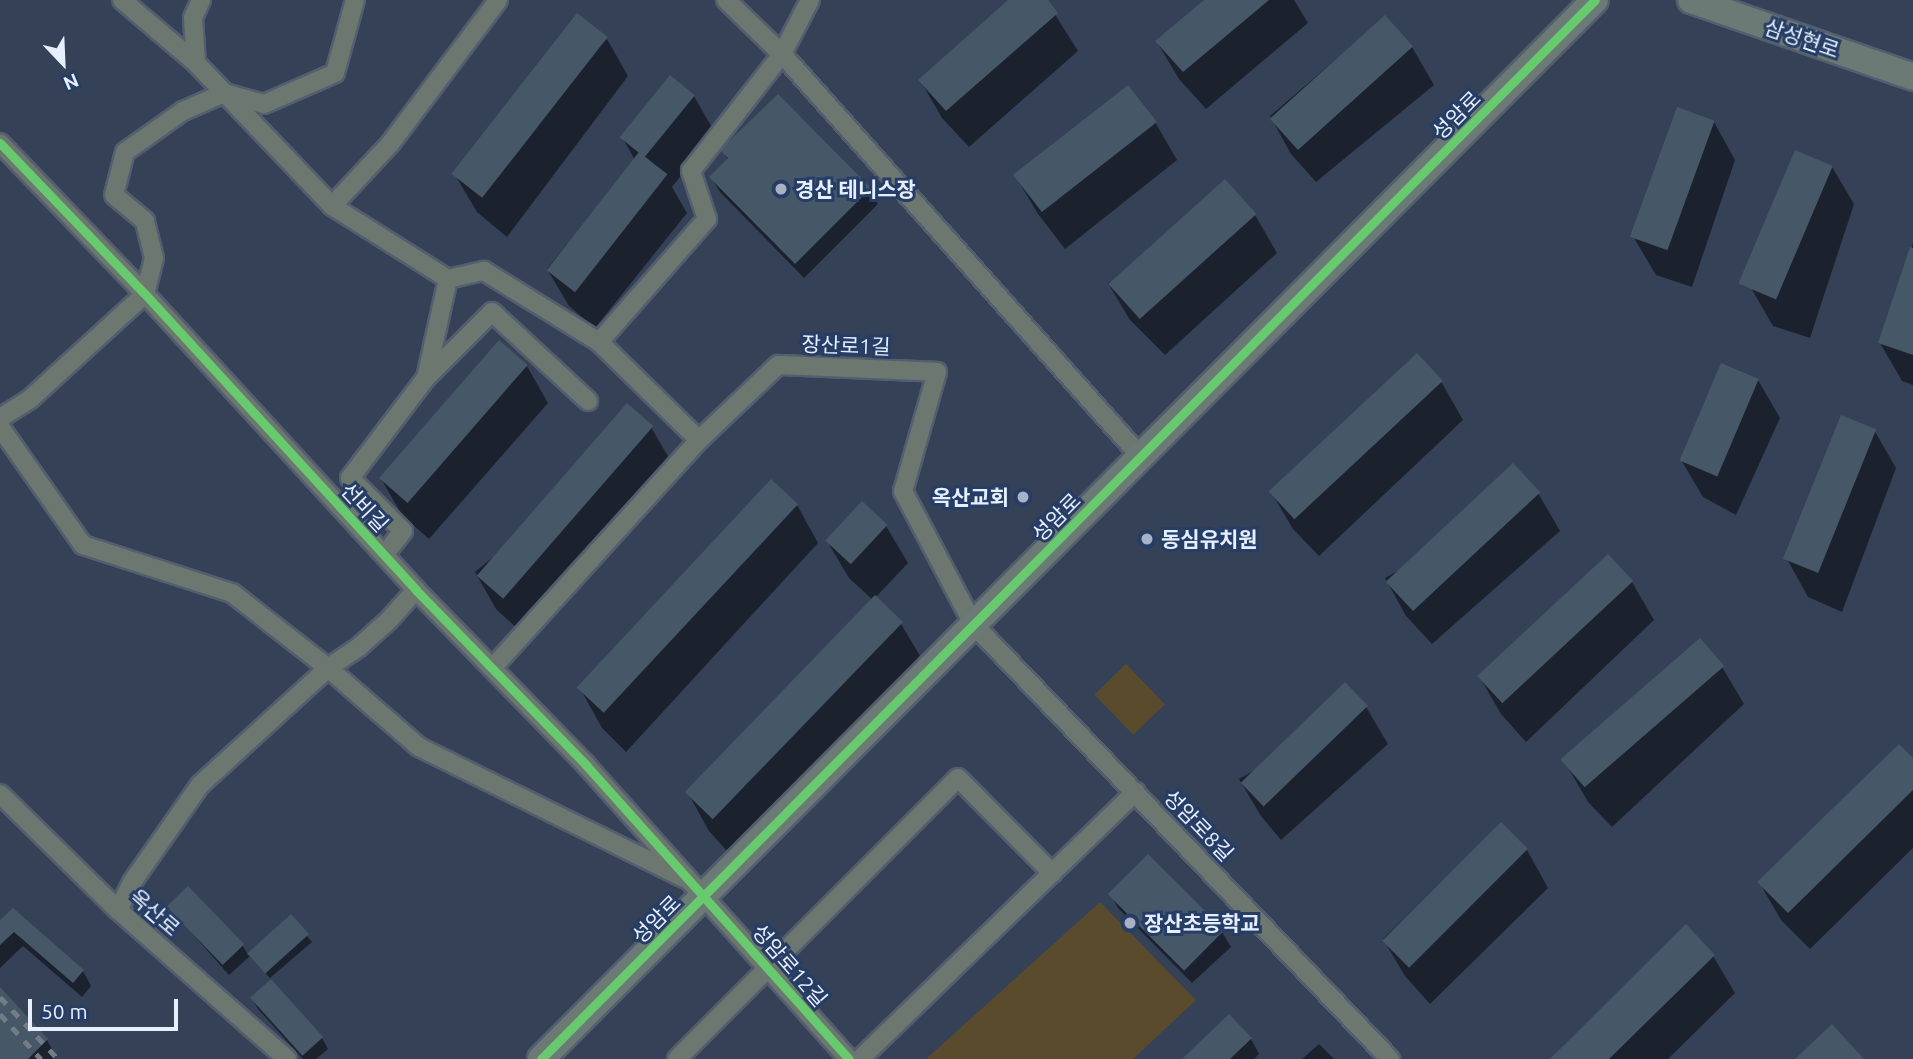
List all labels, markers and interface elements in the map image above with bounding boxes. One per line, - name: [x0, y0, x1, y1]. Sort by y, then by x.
- street label: 삼성현로: [1761, 14, 1843, 62]
- north arrow: [28, 28, 98, 98]
- text: N: [60, 69, 82, 95]
- street label: 성암로: [1427, 86, 1485, 144]
- place label: 경산 테니스장: [795, 176, 916, 202]
- marker: 경산 테니스장: [773, 181, 789, 197]
- street label: 장산로1길: [801, 331, 891, 359]
- street label: 선비길: [336, 477, 394, 537]
- place label: 옥산교회: [932, 484, 1009, 510]
- street label: 성암로: [1027, 488, 1085, 546]
- marker: 옥산교회: [1015, 489, 1031, 505]
- place label: 동심유치원: [1161, 526, 1258, 552]
- marker: 동심유치원: [1139, 531, 1155, 547]
- street label: 성암로8길: [1159, 784, 1239, 866]
- street label: 옥산로: [125, 883, 185, 941]
- street label: 성암로: [627, 890, 685, 948]
- place label: 장산초등학교: [1144, 910, 1260, 936]
- marker: 장산초등학교: [1122, 915, 1138, 931]
- street label: 성암로12길: [747, 919, 833, 1011]
- scale bar: [32, 986, 182, 1030]
- text: 50 m: [41, 999, 88, 1023]

